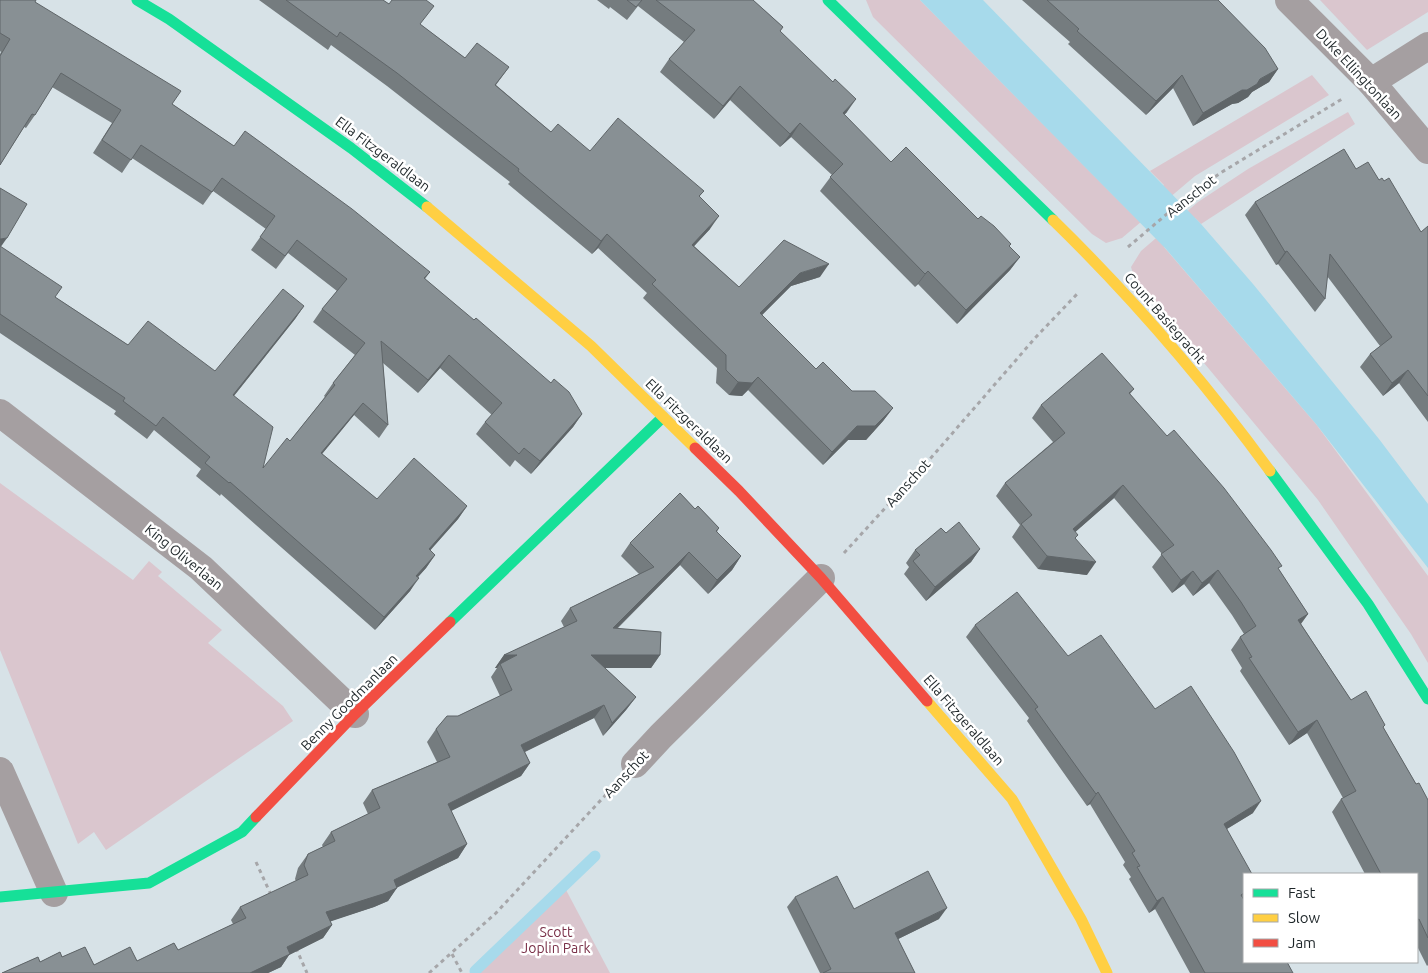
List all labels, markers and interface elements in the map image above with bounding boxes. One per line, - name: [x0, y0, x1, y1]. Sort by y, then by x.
- street label: Duke Ellingtonlaan: [1313, 25, 1405, 123]
- street label: Ella Fitzgeraldlaan: [333, 113, 433, 195]
- street label: Aanschot: [1163, 171, 1219, 220]
- street label: Count Basiegracht: [1121, 269, 1209, 367]
- street label: Ella Fitzgeraldlaan: [642, 376, 736, 466]
- street label: Aanschot: [882, 456, 934, 510]
- street label: King Oliverlaan: [142, 521, 226, 593]
- street label: Benny Goodmanlaan: [298, 651, 400, 753]
- street label: Ella Fitzgeraldlaan: [920, 672, 1008, 768]
- street label: Aanschot: [600, 747, 652, 801]
- legend: [1243, 873, 1418, 963]
- text: Fast: [1288, 884, 1316, 901]
- text: Slow: [1288, 909, 1321, 926]
- park label: Scott Joplin Park: [521, 924, 591, 956]
- text: Jam: [1288, 934, 1316, 951]

